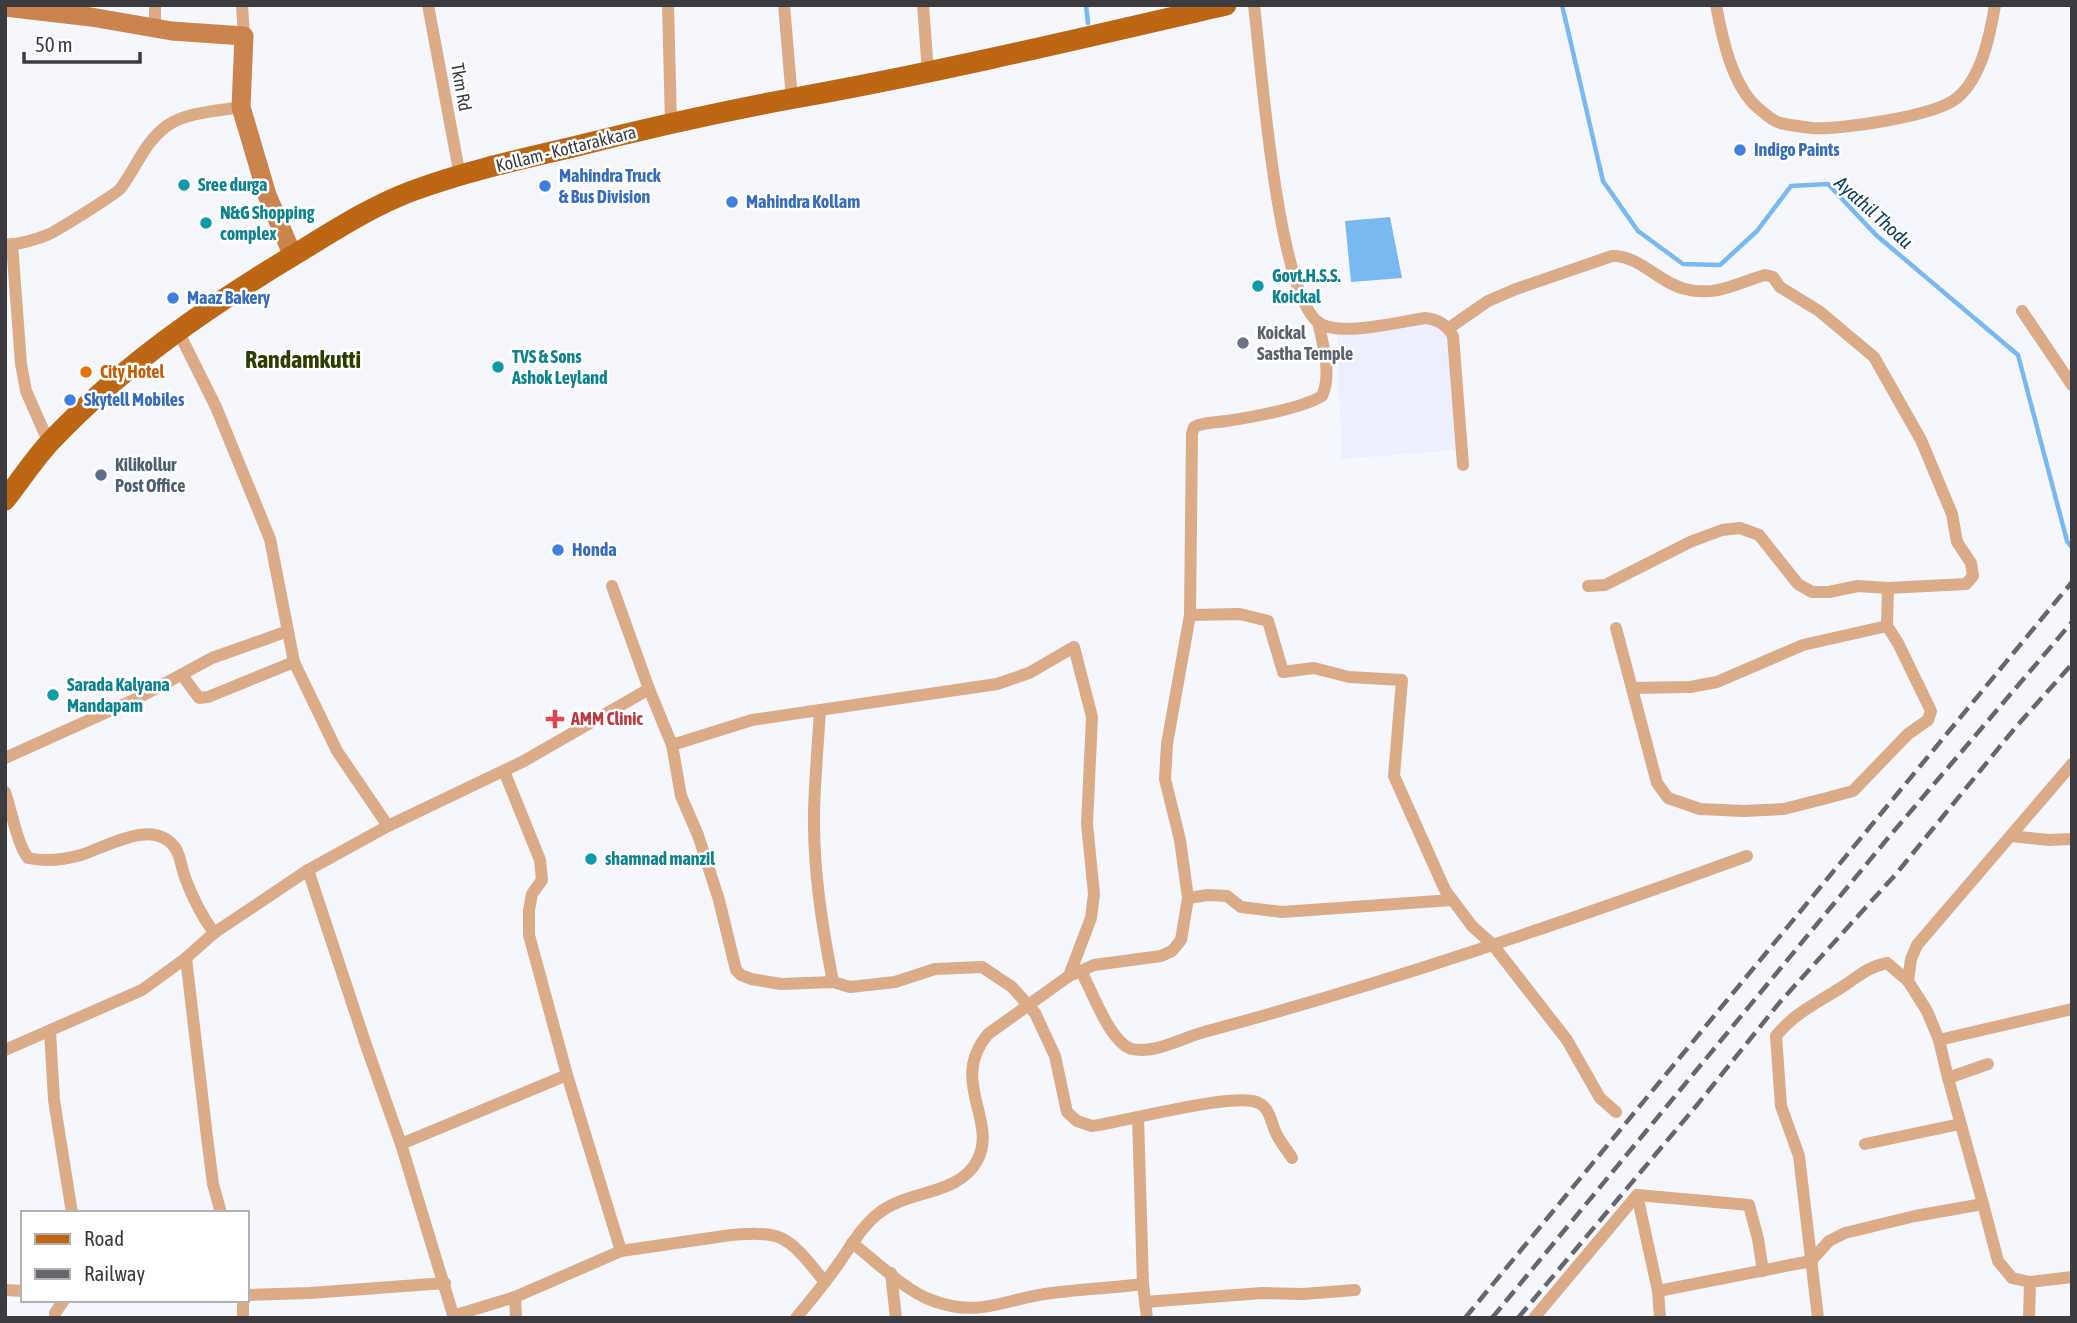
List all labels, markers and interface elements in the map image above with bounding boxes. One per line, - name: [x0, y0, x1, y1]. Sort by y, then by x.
- scale bar: [24, 21, 140, 65]
- text: 50 m: [35, 32, 73, 56]
- street label: Tkm Rd: [447, 61, 476, 113]
- street label: Kollam - Kottarakkara: [494, 121, 638, 176]
- place label: Indigo Paints: [1754, 139, 1840, 160]
- marker: Indigo Paints: [1732, 142, 1748, 158]
- place label: Mahindra Truck & Bus Division: [559, 165, 662, 207]
- water label: Ayathil Thodu: [1830, 171, 1917, 253]
- place label: Sree durga: [198, 174, 267, 195]
- marker: Sree durga: [176, 177, 192, 193]
- marker: Mahindra Truck & Bus Division: [537, 178, 553, 194]
- place label: Mahindra Kollam: [746, 191, 860, 212]
- marker: Mahindra Kollam: [724, 194, 740, 210]
- place label: N&G Shopping complex: [220, 202, 315, 244]
- marker: N&G Shopping complex: [198, 215, 214, 231]
- place label: Govt.H.S.S. Koickal: [1272, 265, 1341, 307]
- marker: Govt.H.S.S. Koickal: [1250, 278, 1266, 294]
- place label: Maaz Bakery: [187, 287, 271, 308]
- marker: Maaz Bakery: [165, 290, 181, 306]
- place label: Koickal Sastha Temple: [1257, 322, 1353, 364]
- marker: Koickal Sastha Temple: [1235, 335, 1251, 351]
- district label: Randamkutti: [245, 346, 361, 373]
- place label: TVS & Sons Ashok Leyland: [511, 346, 608, 388]
- marker: TVS & Sons Ashok Leyland: [490, 359, 506, 375]
- place label: City Hotel: [100, 361, 164, 382]
- marker: City Hotel: [78, 364, 94, 380]
- place label: Skytell Mobiles: [84, 389, 185, 410]
- marker: Skytell Mobiles: [62, 392, 78, 408]
- place label: Kilikollur Post Office: [115, 454, 185, 496]
- marker: Kilikollur Post Office: [93, 467, 109, 483]
- place label: Honda: [572, 539, 617, 560]
- marker: Honda: [550, 542, 566, 558]
- place label: Sarada Kalyana Mandapam: [67, 674, 170, 716]
- marker: Sarada Kalyana Mandapam: [45, 687, 61, 703]
- place label: AMM Clinic: [570, 708, 643, 729]
- marker: AMM Clinic: [545, 709, 565, 729]
- place label: shamnad manzil: [605, 848, 715, 869]
- marker: shamnad manzil: [583, 851, 599, 867]
- legend: [21, 1211, 248, 1302]
- text: Road: [84, 1226, 124, 1250]
- text: Railway: [84, 1261, 146, 1285]

